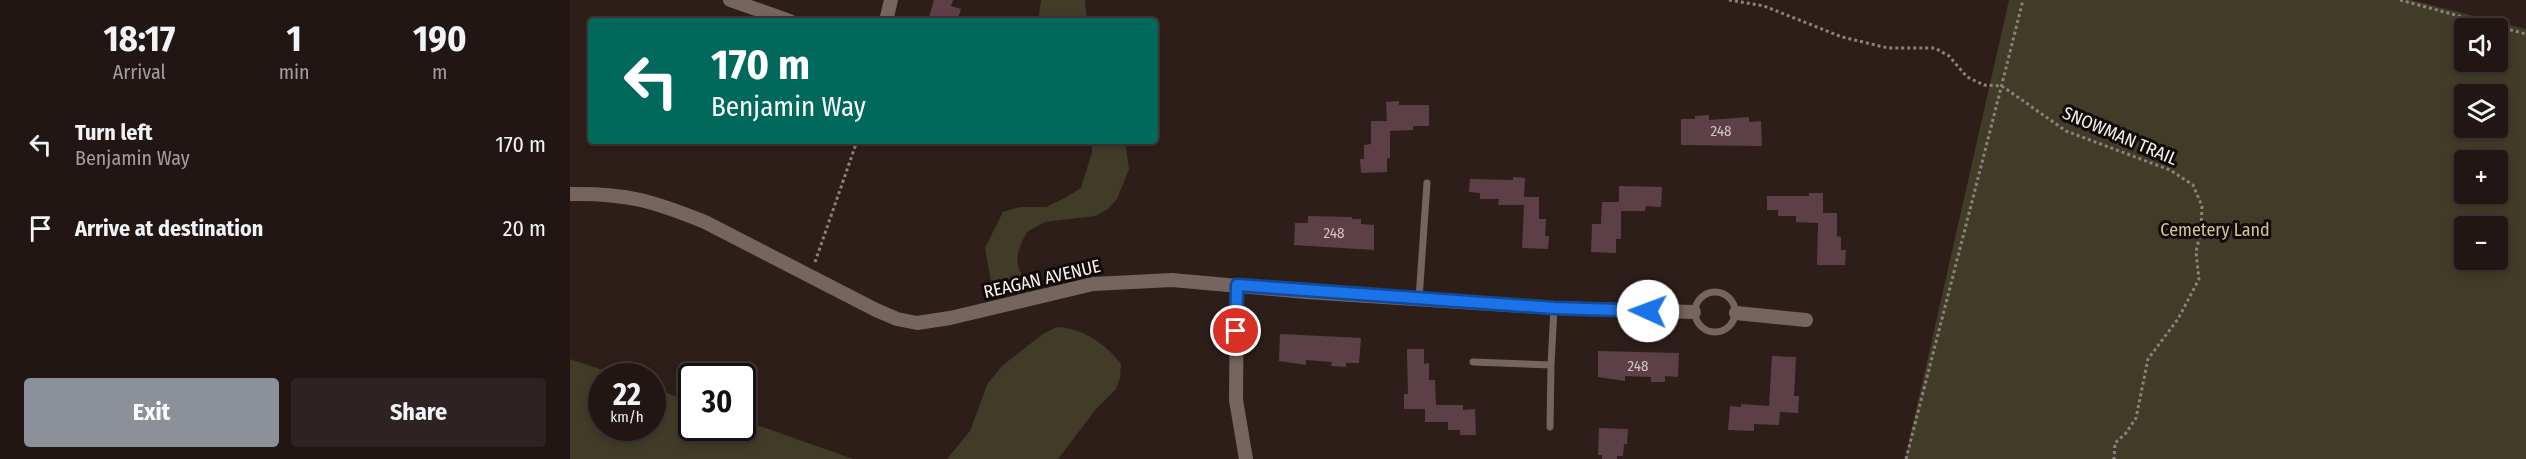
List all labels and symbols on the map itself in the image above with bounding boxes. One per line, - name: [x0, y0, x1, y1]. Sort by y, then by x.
- street label: SNOWMAN TRAIL: [2059, 102, 2181, 170]
- house number: 248: [1710, 122, 1732, 140]
- park label: Cemetery Land: [2160, 219, 2270, 241]
- house number: 248: [1323, 224, 1345, 242]
- street label: REAGAN AVENUE: [981, 255, 1103, 303]
- position arrow: [1616, 279, 1680, 343]
- pin: [1210, 305, 1261, 356]
- house number: 248: [1627, 357, 1649, 375]
- speed limit sign: 30: [678, 363, 756, 441]

